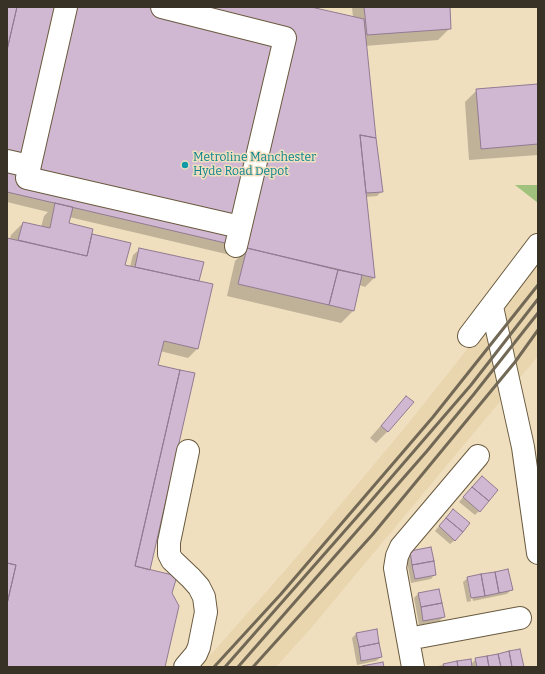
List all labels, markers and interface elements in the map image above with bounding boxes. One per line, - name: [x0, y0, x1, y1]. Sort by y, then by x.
- place label: Metroline Manchester Hyde Road Depot: [193, 151, 316, 179]
- marker: Metroline Manchester Hyde Road Depot: [180, 160, 190, 170]

